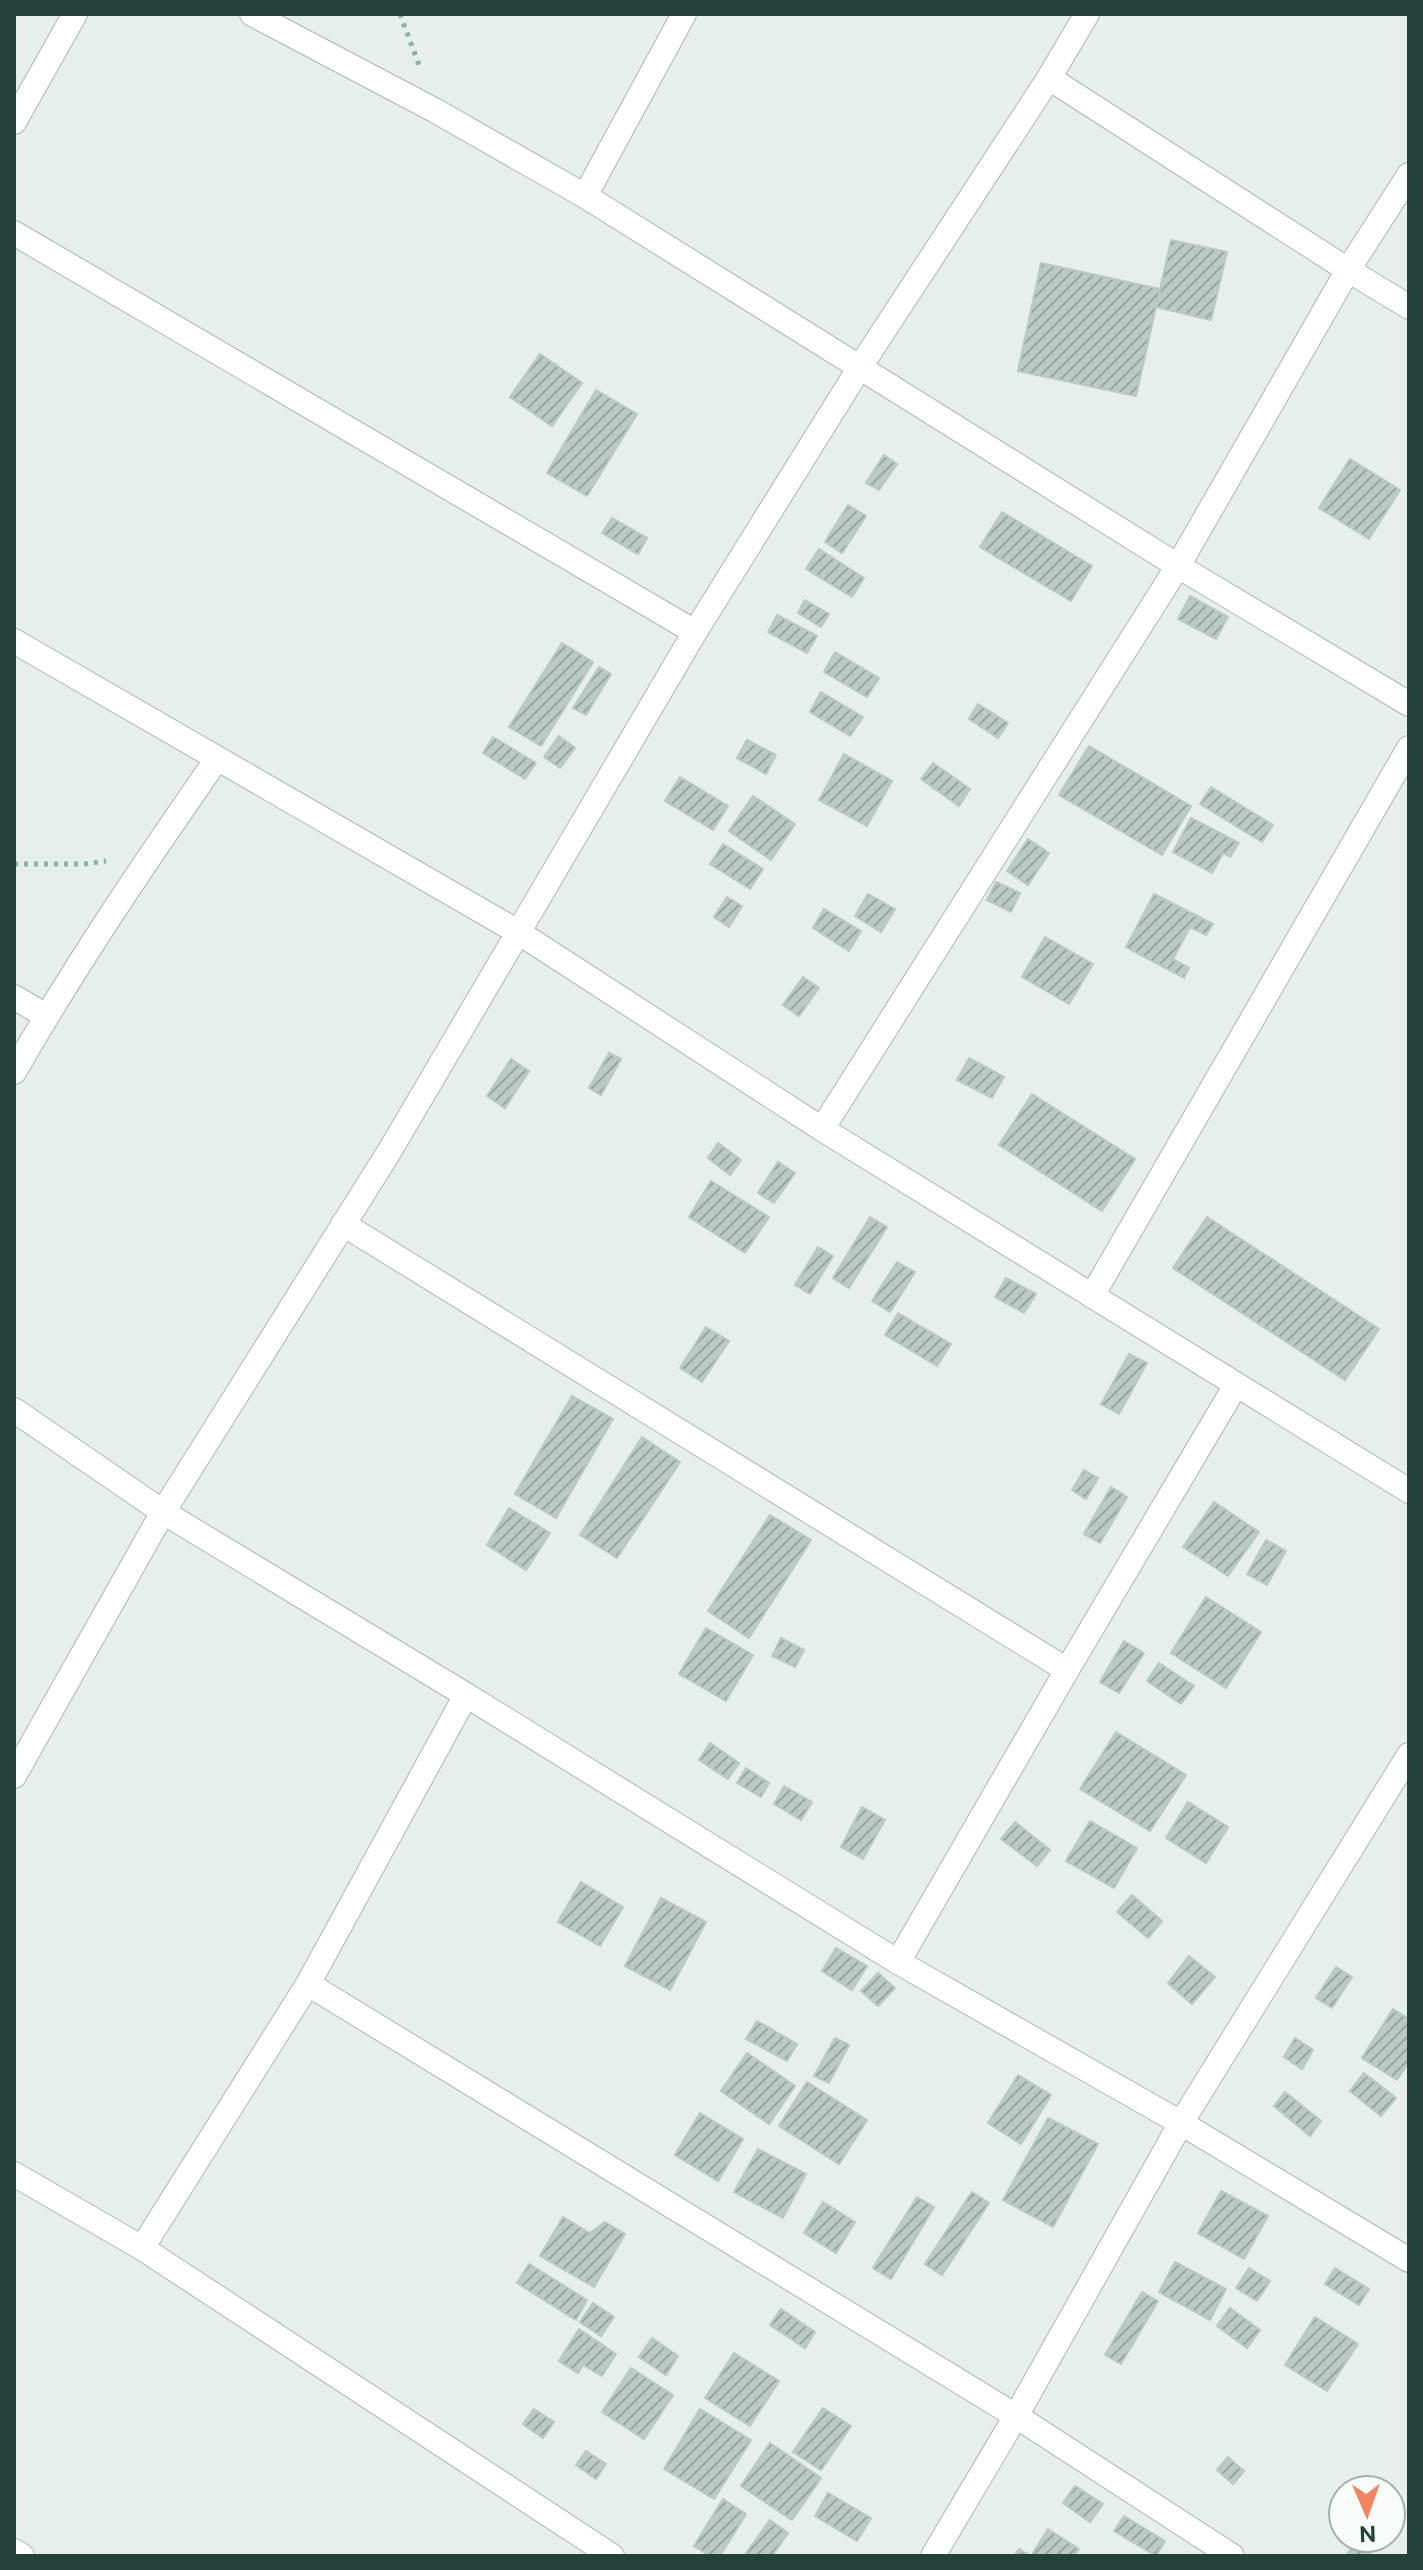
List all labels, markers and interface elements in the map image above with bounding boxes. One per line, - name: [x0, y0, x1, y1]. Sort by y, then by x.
- north arrow: [1327, 2474, 1407, 2554]
- text: N: [1359, 2521, 1377, 2547]

